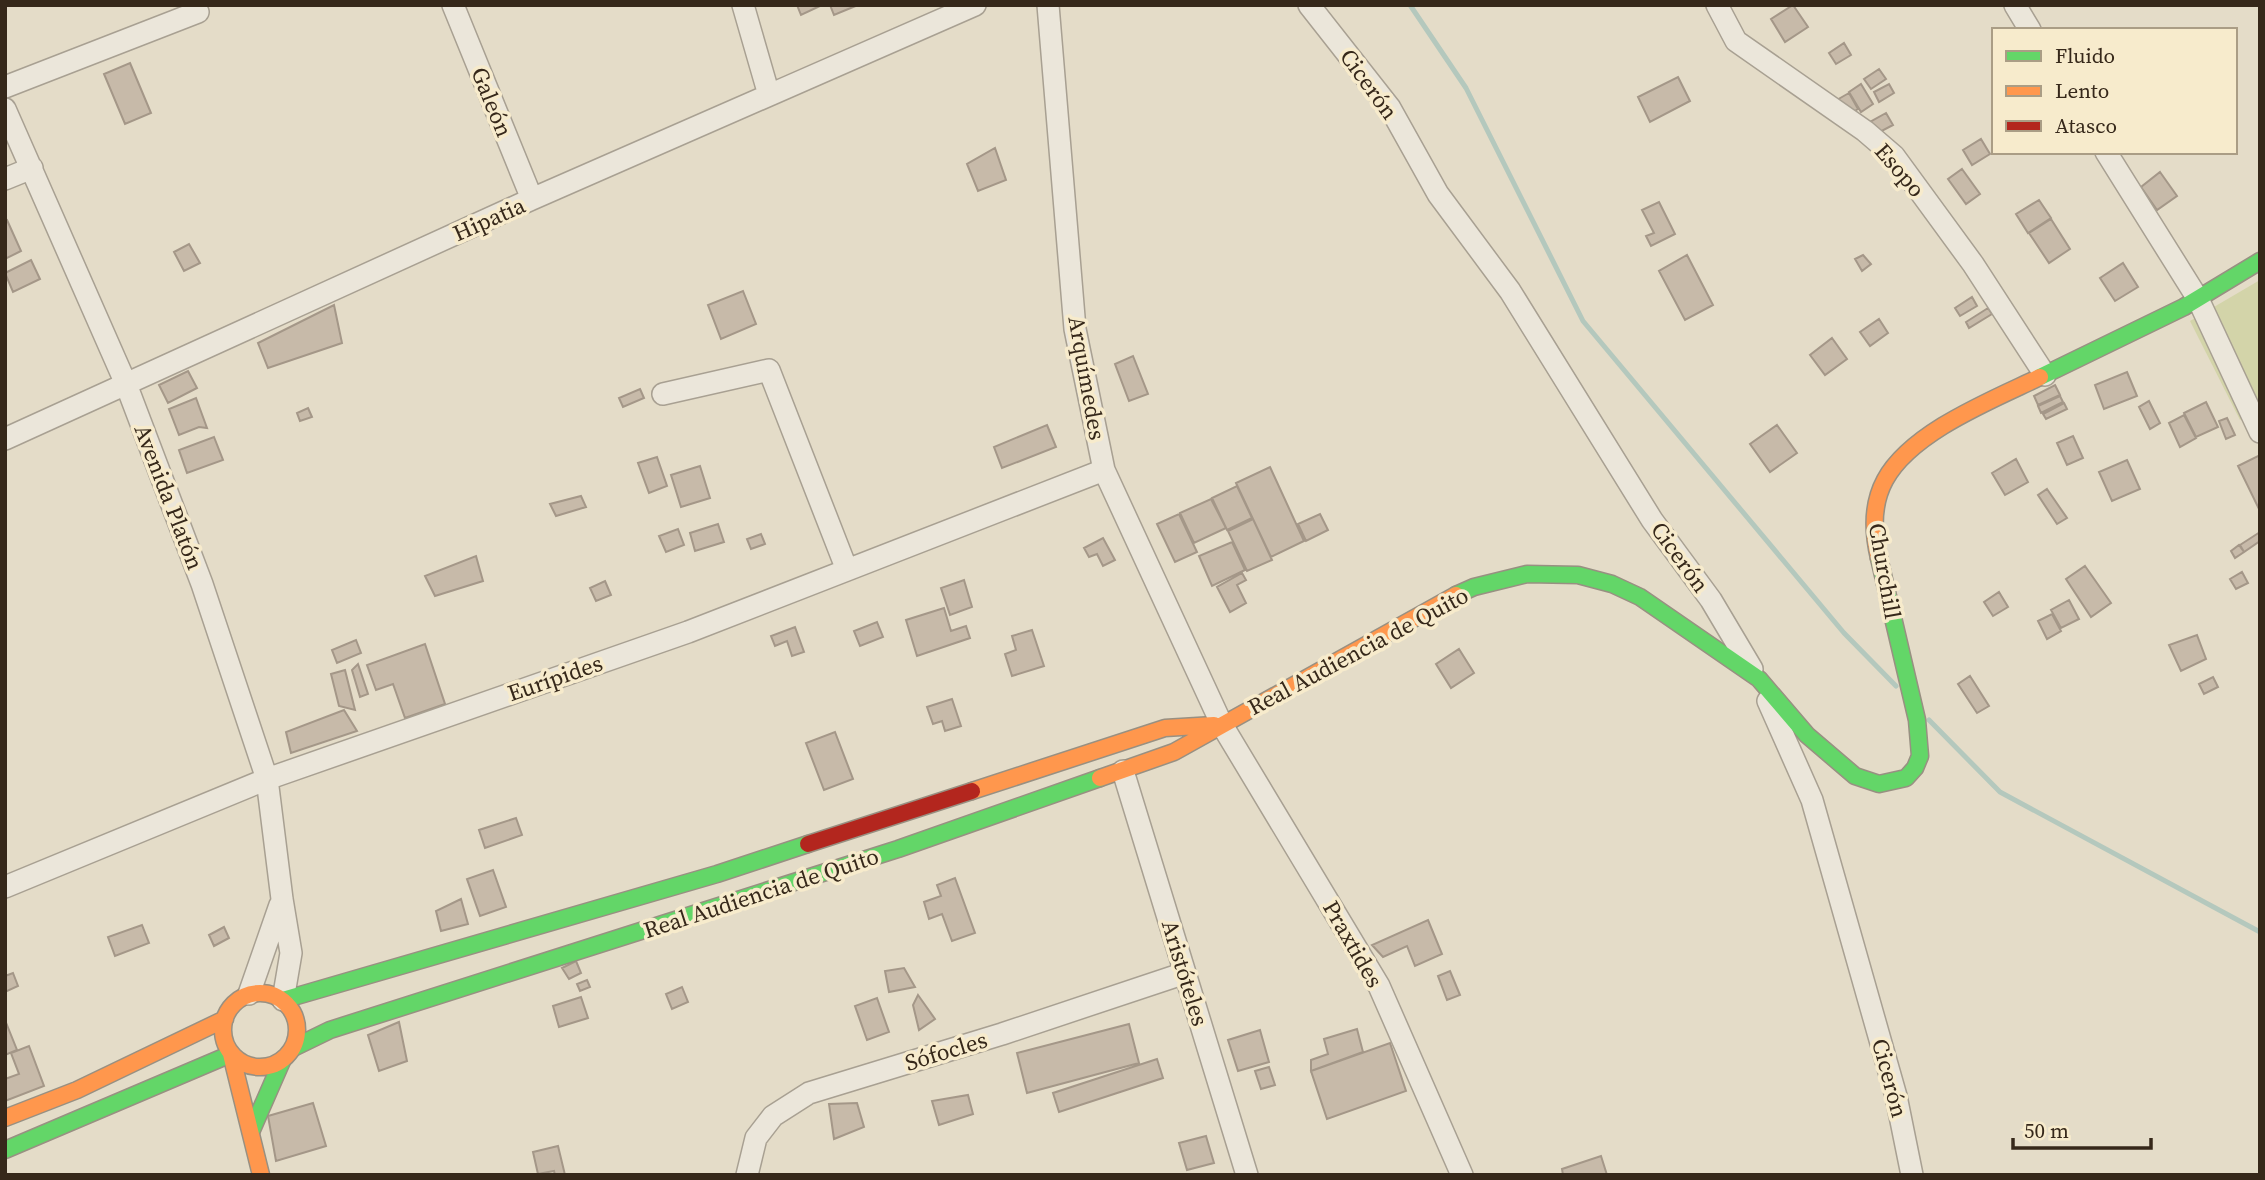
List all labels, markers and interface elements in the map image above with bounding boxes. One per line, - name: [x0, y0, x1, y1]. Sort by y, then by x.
- legend: [1992, 28, 2237, 154]
- text: Fluido: [2055, 41, 2115, 70]
- street label: Cicerón: [1332, 42, 1406, 126]
- street label: Galeón: [464, 62, 520, 142]
- text: Lento: [2055, 76, 2109, 105]
- text: Atasco: [2055, 111, 2117, 140]
- street label: Esopo: [1867, 136, 1933, 204]
- street label: Hipatia: [448, 189, 530, 249]
- street label: Arquímedes: [1060, 314, 1114, 442]
- street label: Avenida Platón: [127, 420, 211, 574]
- street label: Cicerón: [1643, 515, 1717, 599]
- street label: Churchill: [1861, 521, 1909, 621]
- street label: Real Audiencia de Quito: [1242, 579, 1474, 723]
- street label: Eurípides: [503, 647, 607, 709]
- street label: Real Audiencia de Quito: [639, 840, 883, 946]
- street label: Praxtides: [1315, 895, 1391, 993]
- street label: Aristóteles: [1154, 916, 1216, 1030]
- street label: Sófocles: [901, 1023, 991, 1079]
- street label: Cicerón: [1864, 1035, 1916, 1121]
- scale bar: [2013, 1106, 2151, 1150]
- text: 50 m: [2024, 1116, 2069, 1145]

